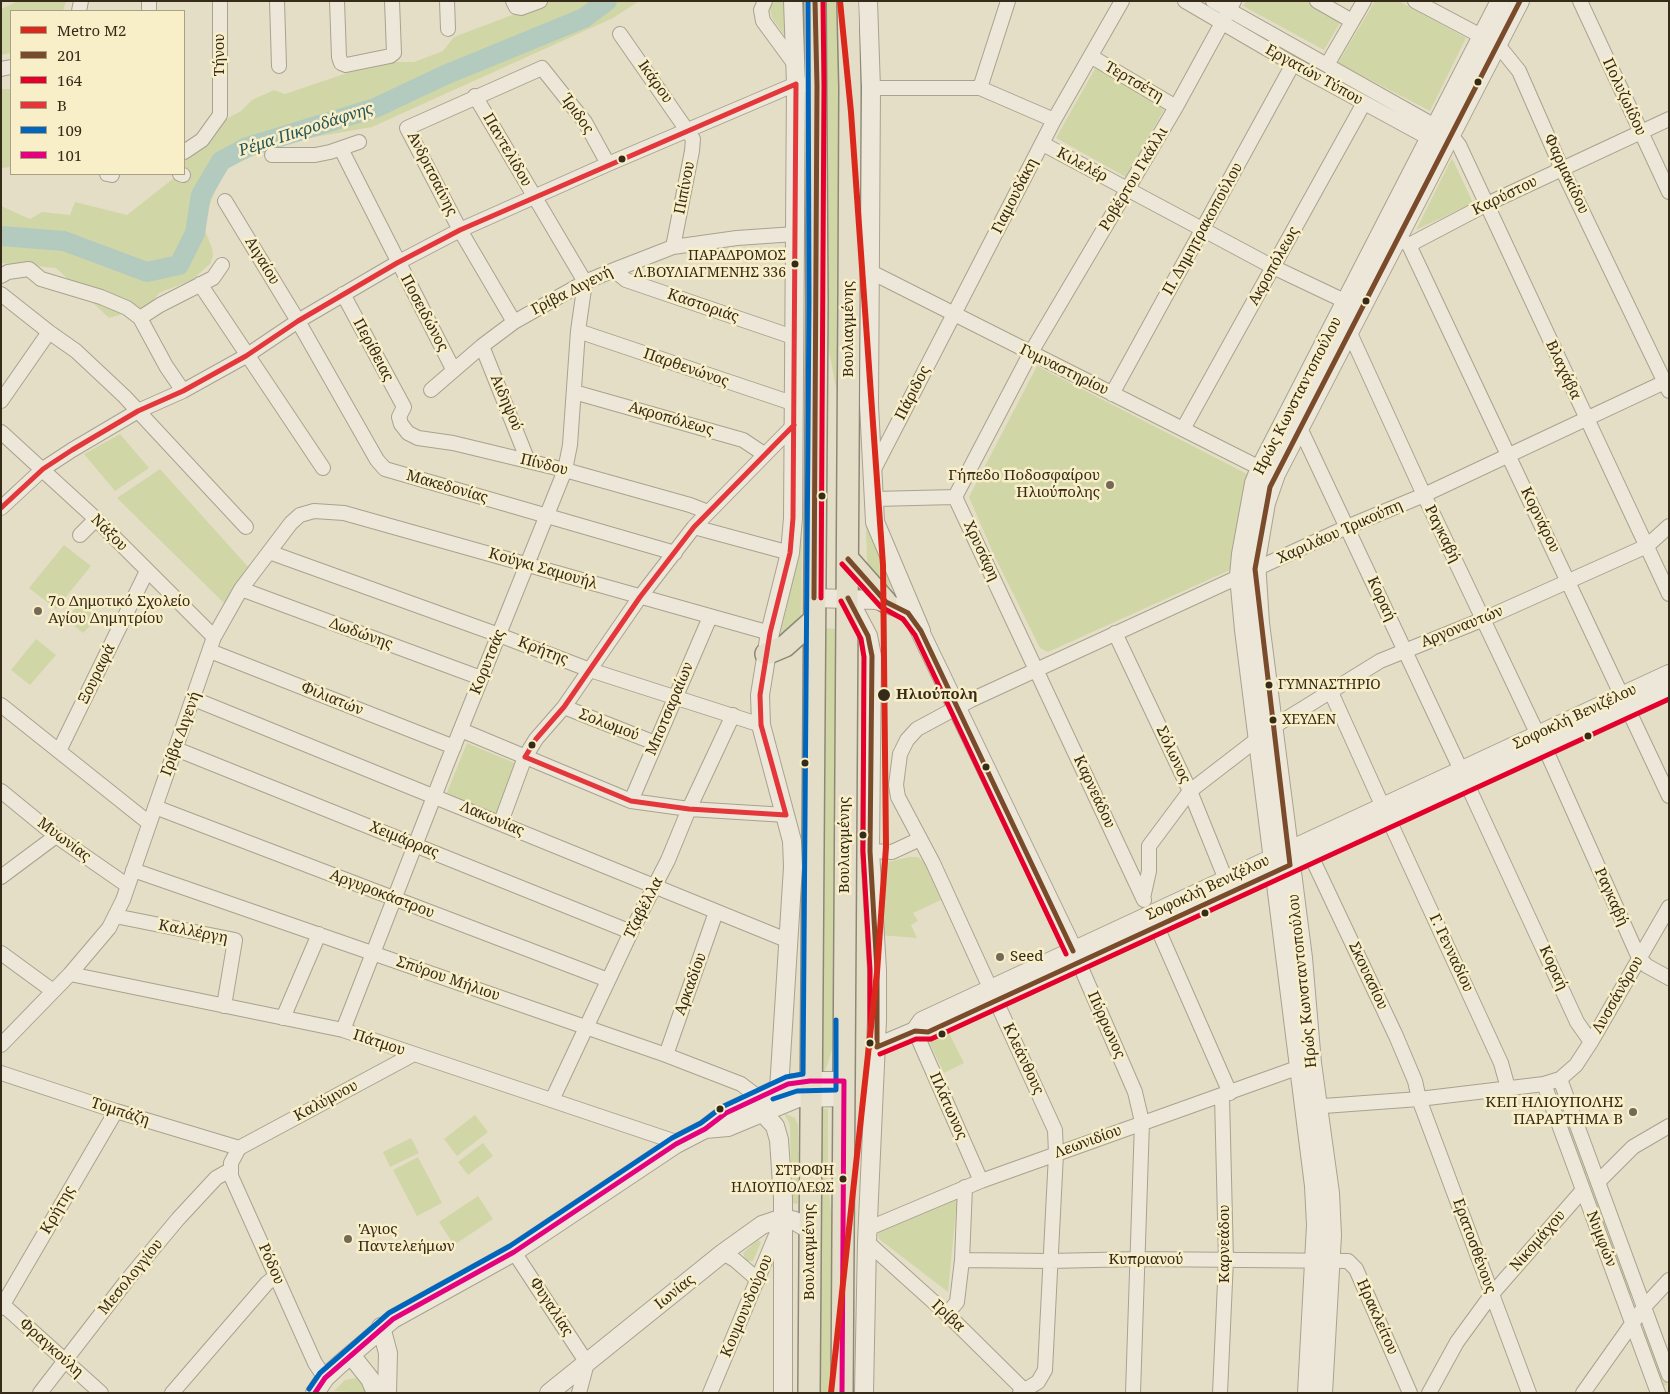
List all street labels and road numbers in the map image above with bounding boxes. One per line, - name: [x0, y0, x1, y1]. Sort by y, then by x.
- street label: Τήνου: [211, 34, 229, 76]
- street label: Εργατών Τύπου: [1262, 41, 1366, 109]
- street label: Πολυζωίδου: [1598, 55, 1650, 139]
- street label: Ικάρου: [634, 57, 676, 107]
- street label: Τερτσέτη: [1101, 58, 1167, 106]
- street label: Ίριδος: [557, 90, 597, 138]
- street label: Παντελίδου: [479, 110, 535, 190]
- street label: Ροβέρτου Γκάλλι: [1096, 124, 1172, 234]
- street label: Ανδριτσαίνης: [403, 129, 461, 219]
- street label: Φαρμακίδου: [1540, 131, 1592, 217]
- street label: Κιλελέρ: [1054, 144, 1110, 186]
- street label: Γιαμουδάκη: [988, 155, 1042, 237]
- street label: Πιπίνου: [671, 160, 699, 216]
- street label: Π. Δημητρακοπούλου: [1159, 160, 1247, 298]
- street label: Καρύστου: [1470, 173, 1540, 219]
- street label: Ακροπόλεως: [1245, 223, 1303, 309]
- street label: Αιγαίου: [241, 234, 283, 288]
- street label: Γρίβα Διγενή: [528, 263, 616, 319]
- street label: Ποσειδώνος: [396, 271, 452, 355]
- street label: Βουλιαγμένης: [840, 281, 858, 377]
- street label: Καστοριάς: [665, 285, 741, 327]
- street label: Ηρώς Κωνσταντοπούλου: [1250, 314, 1346, 478]
- street label: Περίθειας: [349, 315, 397, 385]
- street label: Βλαχάβα: [1542, 338, 1584, 402]
- street label: Γυμναστηρίου: [1017, 341, 1111, 399]
- street label: Παρθενώνος: [641, 345, 731, 391]
- street label: Πάριδος: [892, 363, 934, 423]
- street label: Αιδηψού: [486, 372, 526, 434]
- street label: Ακροπόλεως: [627, 398, 715, 440]
- street label: Πίνδου: [518, 450, 570, 480]
- street label: Μακεδονίας: [404, 467, 490, 507]
- street label: Κορνάρου: [1516, 484, 1564, 556]
- street label: Χαριλάου Τρικούπη: [1275, 496, 1405, 568]
- street label: Ραγκαβή: [1420, 502, 1464, 566]
- street label: Νάξου: [87, 511, 131, 555]
- street label: Χρυσάφη: [959, 518, 1003, 584]
- street label: Κούγκι Σαμουήλ: [486, 545, 600, 593]
- street label: Κοραή: [1363, 574, 1399, 624]
- street label: Αργοναυτών: [1418, 602, 1506, 652]
- street label: Δωδώνης: [327, 614, 395, 654]
- street label: Κορυτσάς: [467, 627, 509, 697]
- street label: Κρήτης: [515, 633, 571, 669]
- street label: Ξουραφά: [75, 641, 119, 707]
- street label: Μποτσαραίων: [642, 660, 698, 758]
- street label: Φιλιατών: [298, 678, 366, 720]
- street label: Σοφοκλή Βενιζέλου: [1510, 680, 1640, 754]
- street label: Γρίβα Διγενή: [157, 689, 205, 779]
- street label: Σολωμού: [576, 705, 642, 745]
- street label: Σόλωνος: [1152, 723, 1194, 787]
- street label: Καρνεάδου: [1069, 753, 1119, 831]
- street label: Λακωνίας: [457, 797, 527, 841]
- street label: Βουλιαγμένης: [836, 797, 854, 893]
- street label: Μυωνίας: [34, 814, 94, 866]
- street label: Χειμάρρας: [367, 818, 441, 862]
- street label: Σοφοκλή Βενιζέλου: [1143, 851, 1273, 925]
- street label: Ραγκαβή: [1590, 865, 1632, 929]
- street label: Αργυροκάστρου: [327, 866, 437, 922]
- street label: Τζαβέλλα: [621, 874, 667, 942]
- street label: Ηρώς Κωνσταντοπούλου: [1285, 893, 1321, 1069]
- street label: Γ. Γενναδίου: [1425, 911, 1477, 995]
- street label: Καλλέργη: [157, 916, 229, 948]
- street label: Σκουασίου: [1345, 939, 1391, 1013]
- street label: Κοραή: [1535, 943, 1571, 993]
- street label: Αρκαδίου: [671, 950, 711, 1018]
- street label: Σπύρου Μήλιου: [394, 953, 502, 1005]
- street label: Λυσσάνδρου: [1589, 953, 1647, 1037]
- street label: Πύρρωνος: [1083, 989, 1129, 1061]
- street label: Κλεάνθους: [999, 1020, 1047, 1098]
- street label: Πάτμου: [351, 1026, 407, 1060]
- street label: Πλάτωνος: [925, 1069, 971, 1143]
- street label: Καλύμνου: [291, 1077, 361, 1125]
- street label: Τομπάζη: [88, 1094, 152, 1130]
- street label: Λεωνιδίου: [1052, 1121, 1124, 1163]
- street label: Κρήτης: [37, 1183, 79, 1237]
- street label: Ερατοσθένους: [1449, 1196, 1499, 1296]
- street label: Βουλιαγμένης: [801, 1204, 819, 1300]
- street label: Καρνεάδου: [1216, 1205, 1234, 1283]
- street label: Νικομάχου: [1507, 1207, 1569, 1275]
- street label: Νυμφών: [1582, 1208, 1620, 1270]
- street label: Μεσολογγίου: [95, 1236, 167, 1318]
- street label: Ρόδου: [254, 1241, 288, 1287]
- street label: Κυπριανού: [1109, 1251, 1183, 1269]
- street label: Κουμουνδούρου: [717, 1252, 777, 1360]
- street label: Ιωνίας: [652, 1271, 698, 1313]
- street label: Φυγαλίας: [525, 1274, 577, 1340]
- street label: Ηρακλείτου: [1352, 1276, 1402, 1358]
- street label: Γρίβα: [928, 1296, 968, 1336]
- street label: Φραγκούλη: [15, 1315, 87, 1381]

